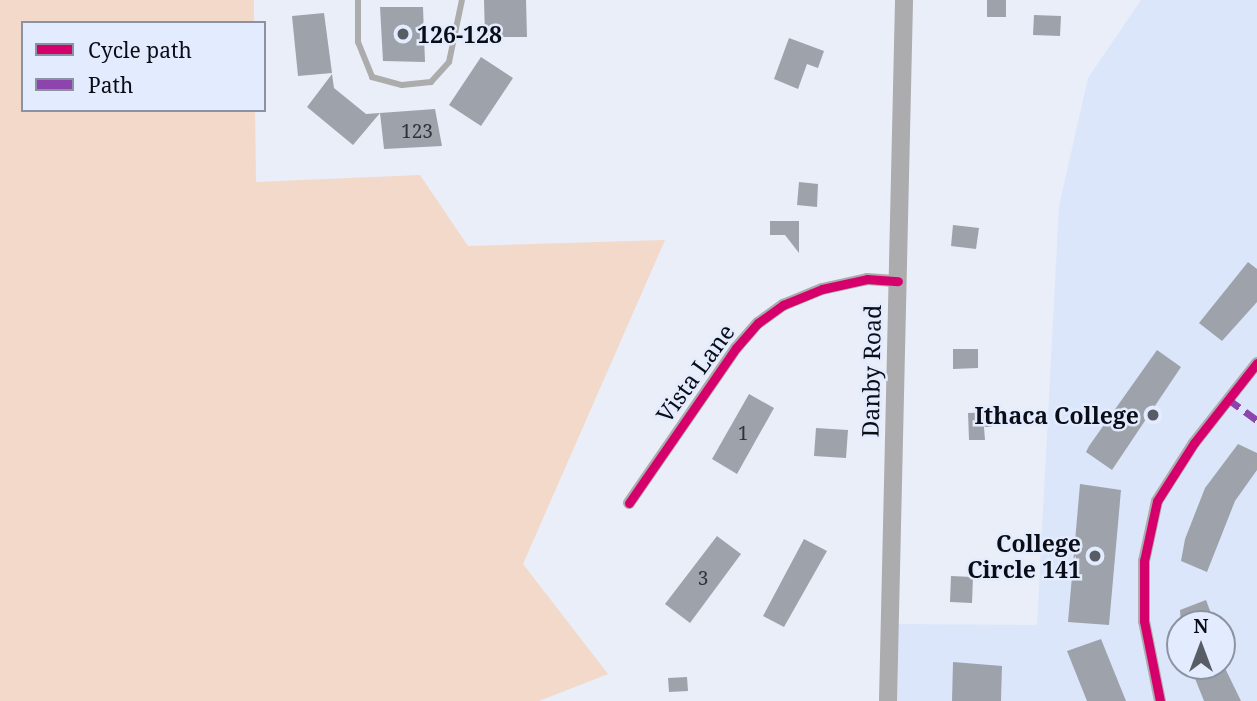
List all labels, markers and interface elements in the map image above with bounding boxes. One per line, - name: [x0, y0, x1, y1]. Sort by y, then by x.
- place label: 126-128: [417, 20, 502, 48]
- legend: [21, 21, 266, 112]
- marker: 126-128: [395, 26, 411, 42]
- text: Cycle path: [88, 36, 192, 64]
- text: Path: [88, 71, 133, 99]
- house number: 123: [401, 121, 433, 143]
- street label: Danby Road: [856, 304, 886, 438]
- street label: Vista Lane: [650, 318, 740, 428]
- place label: Ithaca College: [975, 401, 1139, 429]
- marker: Ithaca College: [1145, 407, 1161, 423]
- house number: 1: [738, 423, 748, 445]
- place label: College Circle 141: [967, 529, 1081, 583]
- marker: College Circle 141: [1087, 548, 1103, 564]
- house number: 3: [698, 568, 708, 590]
- north arrow: [1166, 610, 1236, 680]
- text: N: [1194, 613, 1208, 639]

